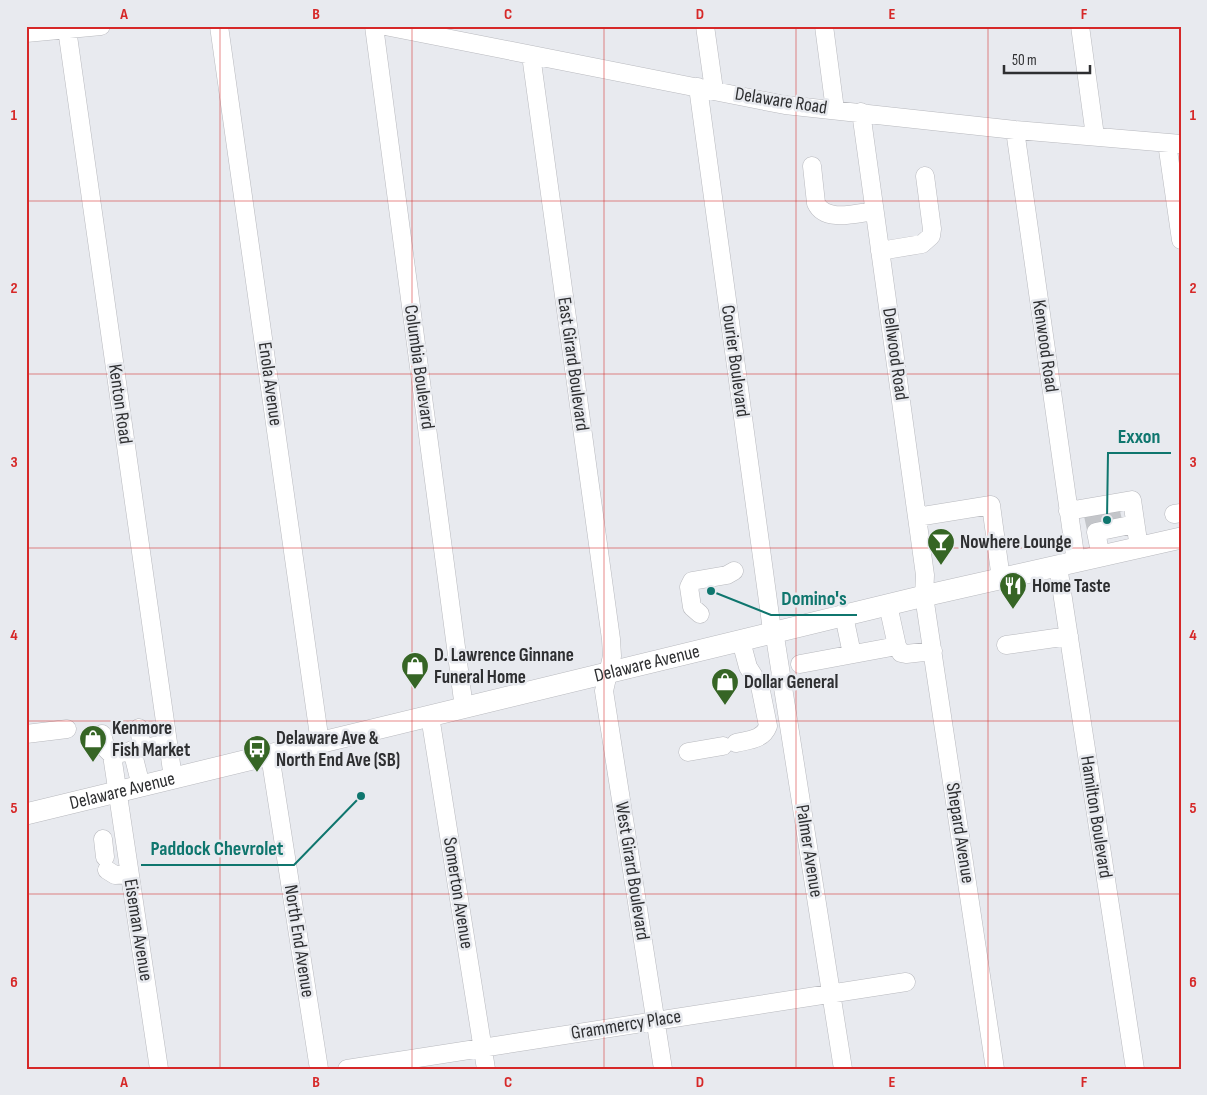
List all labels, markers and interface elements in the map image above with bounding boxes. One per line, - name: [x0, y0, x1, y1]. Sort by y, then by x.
- text: A: [119, 5, 128, 24]
- text: B: [312, 5, 320, 24]
- text: C: [504, 5, 512, 24]
- text: D: [696, 5, 704, 24]
- text: E: [889, 5, 896, 24]
- text: F: [1081, 5, 1088, 24]
- scale bar: [1004, 42, 1091, 74]
- text: 50 m: [1012, 51, 1037, 70]
- street label: Delaware Road: [733, 82, 829, 120]
- text: 1: [11, 106, 18, 125]
- text: 1: [1190, 106, 1197, 125]
- text: 2: [10, 279, 18, 298]
- text: 2: [1189, 279, 1197, 298]
- street label: East Girard Boulevard: [552, 296, 594, 432]
- street label: Kenwood Road: [1027, 298, 1063, 394]
- street label: Columbia Boulevard: [399, 303, 439, 431]
- street label: Courier Boulevard: [716, 304, 754, 418]
- street label: Dellwood Road: [877, 306, 913, 402]
- street label: Enola Avenue: [253, 341, 287, 427]
- street label: Kenton Road: [103, 363, 137, 445]
- callout: Exxon: [1108, 418, 1171, 453]
- text: Exxon: [1118, 425, 1160, 449]
- text: 3: [10, 453, 18, 472]
- text: 3: [1189, 453, 1197, 472]
- bar icon: Nowhere Lounge: [926, 527, 956, 566]
- place label: Nowhere Lounge: [960, 531, 1072, 554]
- restaurant icon: Home Taste: [998, 571, 1028, 610]
- place label: Home Taste: [1032, 575, 1111, 598]
- callout: Domino's: [771, 580, 857, 615]
- text: Domino's: [781, 587, 847, 611]
- text: 4: [10, 626, 18, 645]
- text: 4: [1189, 626, 1197, 645]
- street label: Delaware Avenue: [592, 639, 702, 687]
- place label: D. Lawrence Ginnane Funeral Home: [434, 644, 574, 689]
- shop icon: D. Lawrence Ginnane Funeral Home: [400, 651, 430, 690]
- shop icon: Dollar General: [710, 667, 740, 706]
- place label: Dollar General: [744, 671, 838, 694]
- place label: Kenmore Fish Market: [112, 717, 190, 762]
- shop icon: Kenmore Fish Market: [78, 724, 108, 763]
- place label: Delaware Ave & North End Ave (SB): [276, 727, 400, 772]
- bus stop icon: Delaware Ave & North End Ave (SB): [242, 734, 272, 773]
- street label: Hamilton Boulevard: [1075, 754, 1117, 880]
- street label: Delaware Avenue: [67, 767, 177, 815]
- street label: Shepard Avenue: [941, 781, 979, 885]
- text: 5: [10, 799, 18, 818]
- text: 5: [1189, 799, 1197, 818]
- street label: West Girard Boulevard: [610, 800, 654, 942]
- street label: Palmer Avenue: [790, 803, 828, 899]
- callout: Paddock Chevrolet: [141, 830, 294, 865]
- street label: Somerton Avenue: [438, 836, 478, 950]
- text: Paddock Chevrolet: [151, 837, 284, 861]
- street label: Eiseman Avenue: [119, 877, 157, 983]
- street label: North End Avenue: [279, 883, 319, 999]
- text: 6: [10, 973, 18, 992]
- text: 6: [1189, 973, 1197, 992]
- street label: Grammercy Place: [569, 1005, 683, 1045]
- text: A: [119, 1073, 128, 1092]
- text: B: [312, 1073, 320, 1092]
- text: C: [504, 1073, 512, 1092]
- text: D: [696, 1073, 704, 1092]
- text: E: [889, 1073, 896, 1092]
- text: F: [1081, 1073, 1088, 1092]

